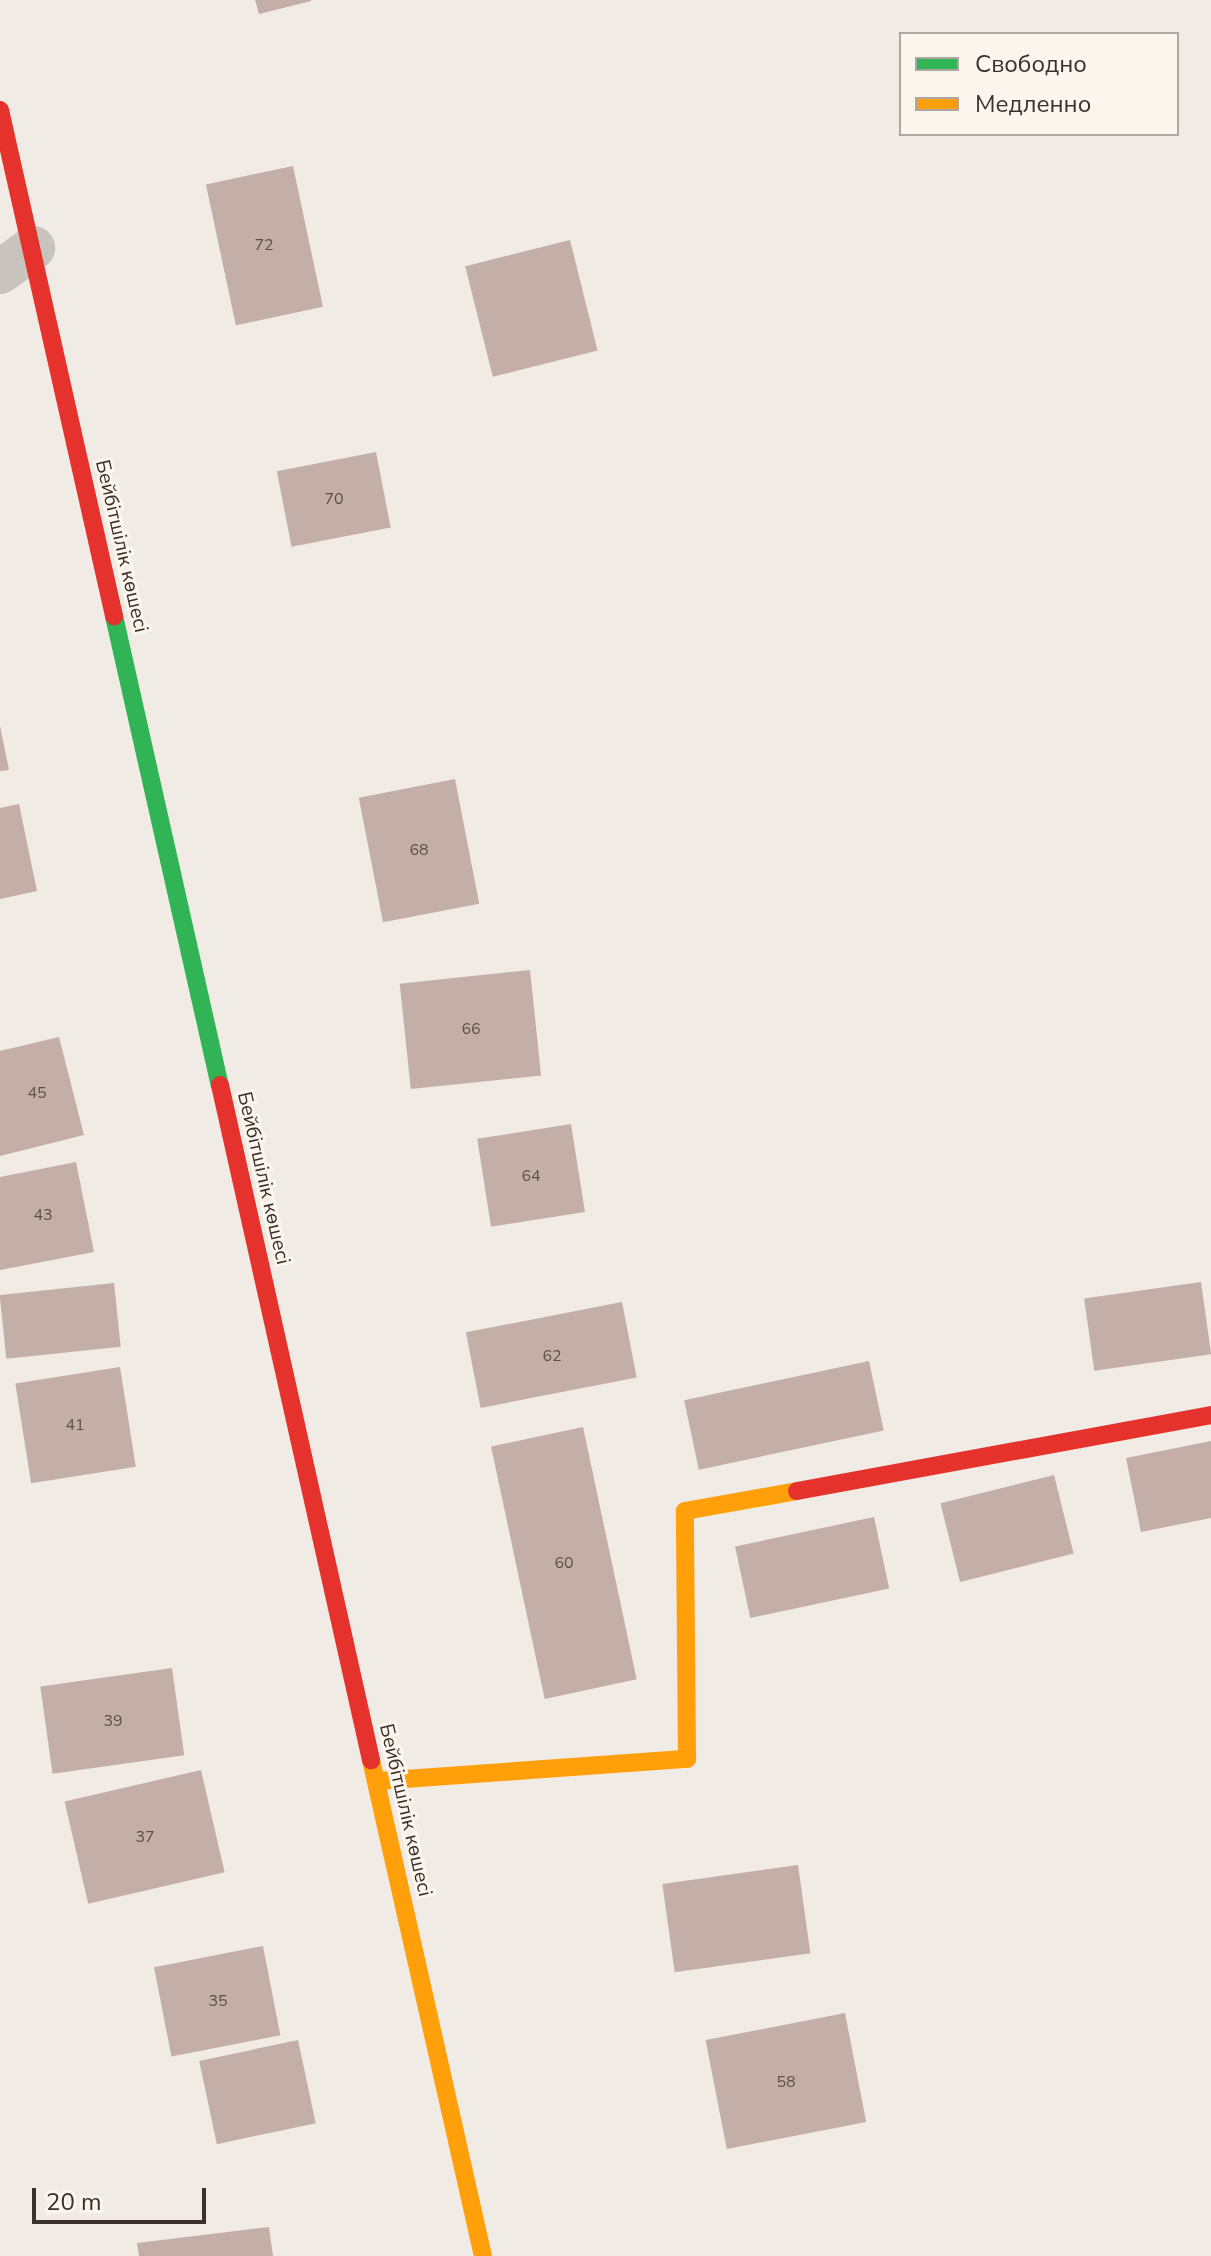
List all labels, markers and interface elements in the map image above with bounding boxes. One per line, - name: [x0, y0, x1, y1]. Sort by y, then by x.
- legend: [899, 32, 1179, 136]
- text: Свободно: [975, 48, 1087, 80]
- text: Медленно: [975, 88, 1091, 120]
- house number: 72: [254, 235, 274, 255]
- street label: Бейбітшілік көшесі: [90, 457, 154, 635]
- house number: 70: [324, 489, 344, 509]
- house number: 68: [409, 840, 429, 860]
- house number: 66: [461, 1019, 481, 1039]
- house number: 45: [27, 1083, 47, 1103]
- street label: Бейбітшілік көшесі: [232, 1089, 296, 1267]
- house number: 64: [521, 1166, 541, 1186]
- house number: 43: [33, 1205, 53, 1225]
- house number: 62: [542, 1346, 562, 1366]
- house number: 41: [65, 1415, 85, 1435]
- house number: 60: [554, 1553, 574, 1573]
- house number: 39: [103, 1711, 123, 1731]
- street label: Бейбітшілік көшесі: [374, 1721, 438, 1899]
- house number: 37: [135, 1827, 155, 1847]
- house number: 35: [208, 1991, 228, 2011]
- house number: 58: [776, 2072, 796, 2092]
- scale bar: [36, 2172, 210, 2222]
- text: 20 m: [46, 2186, 102, 2218]

